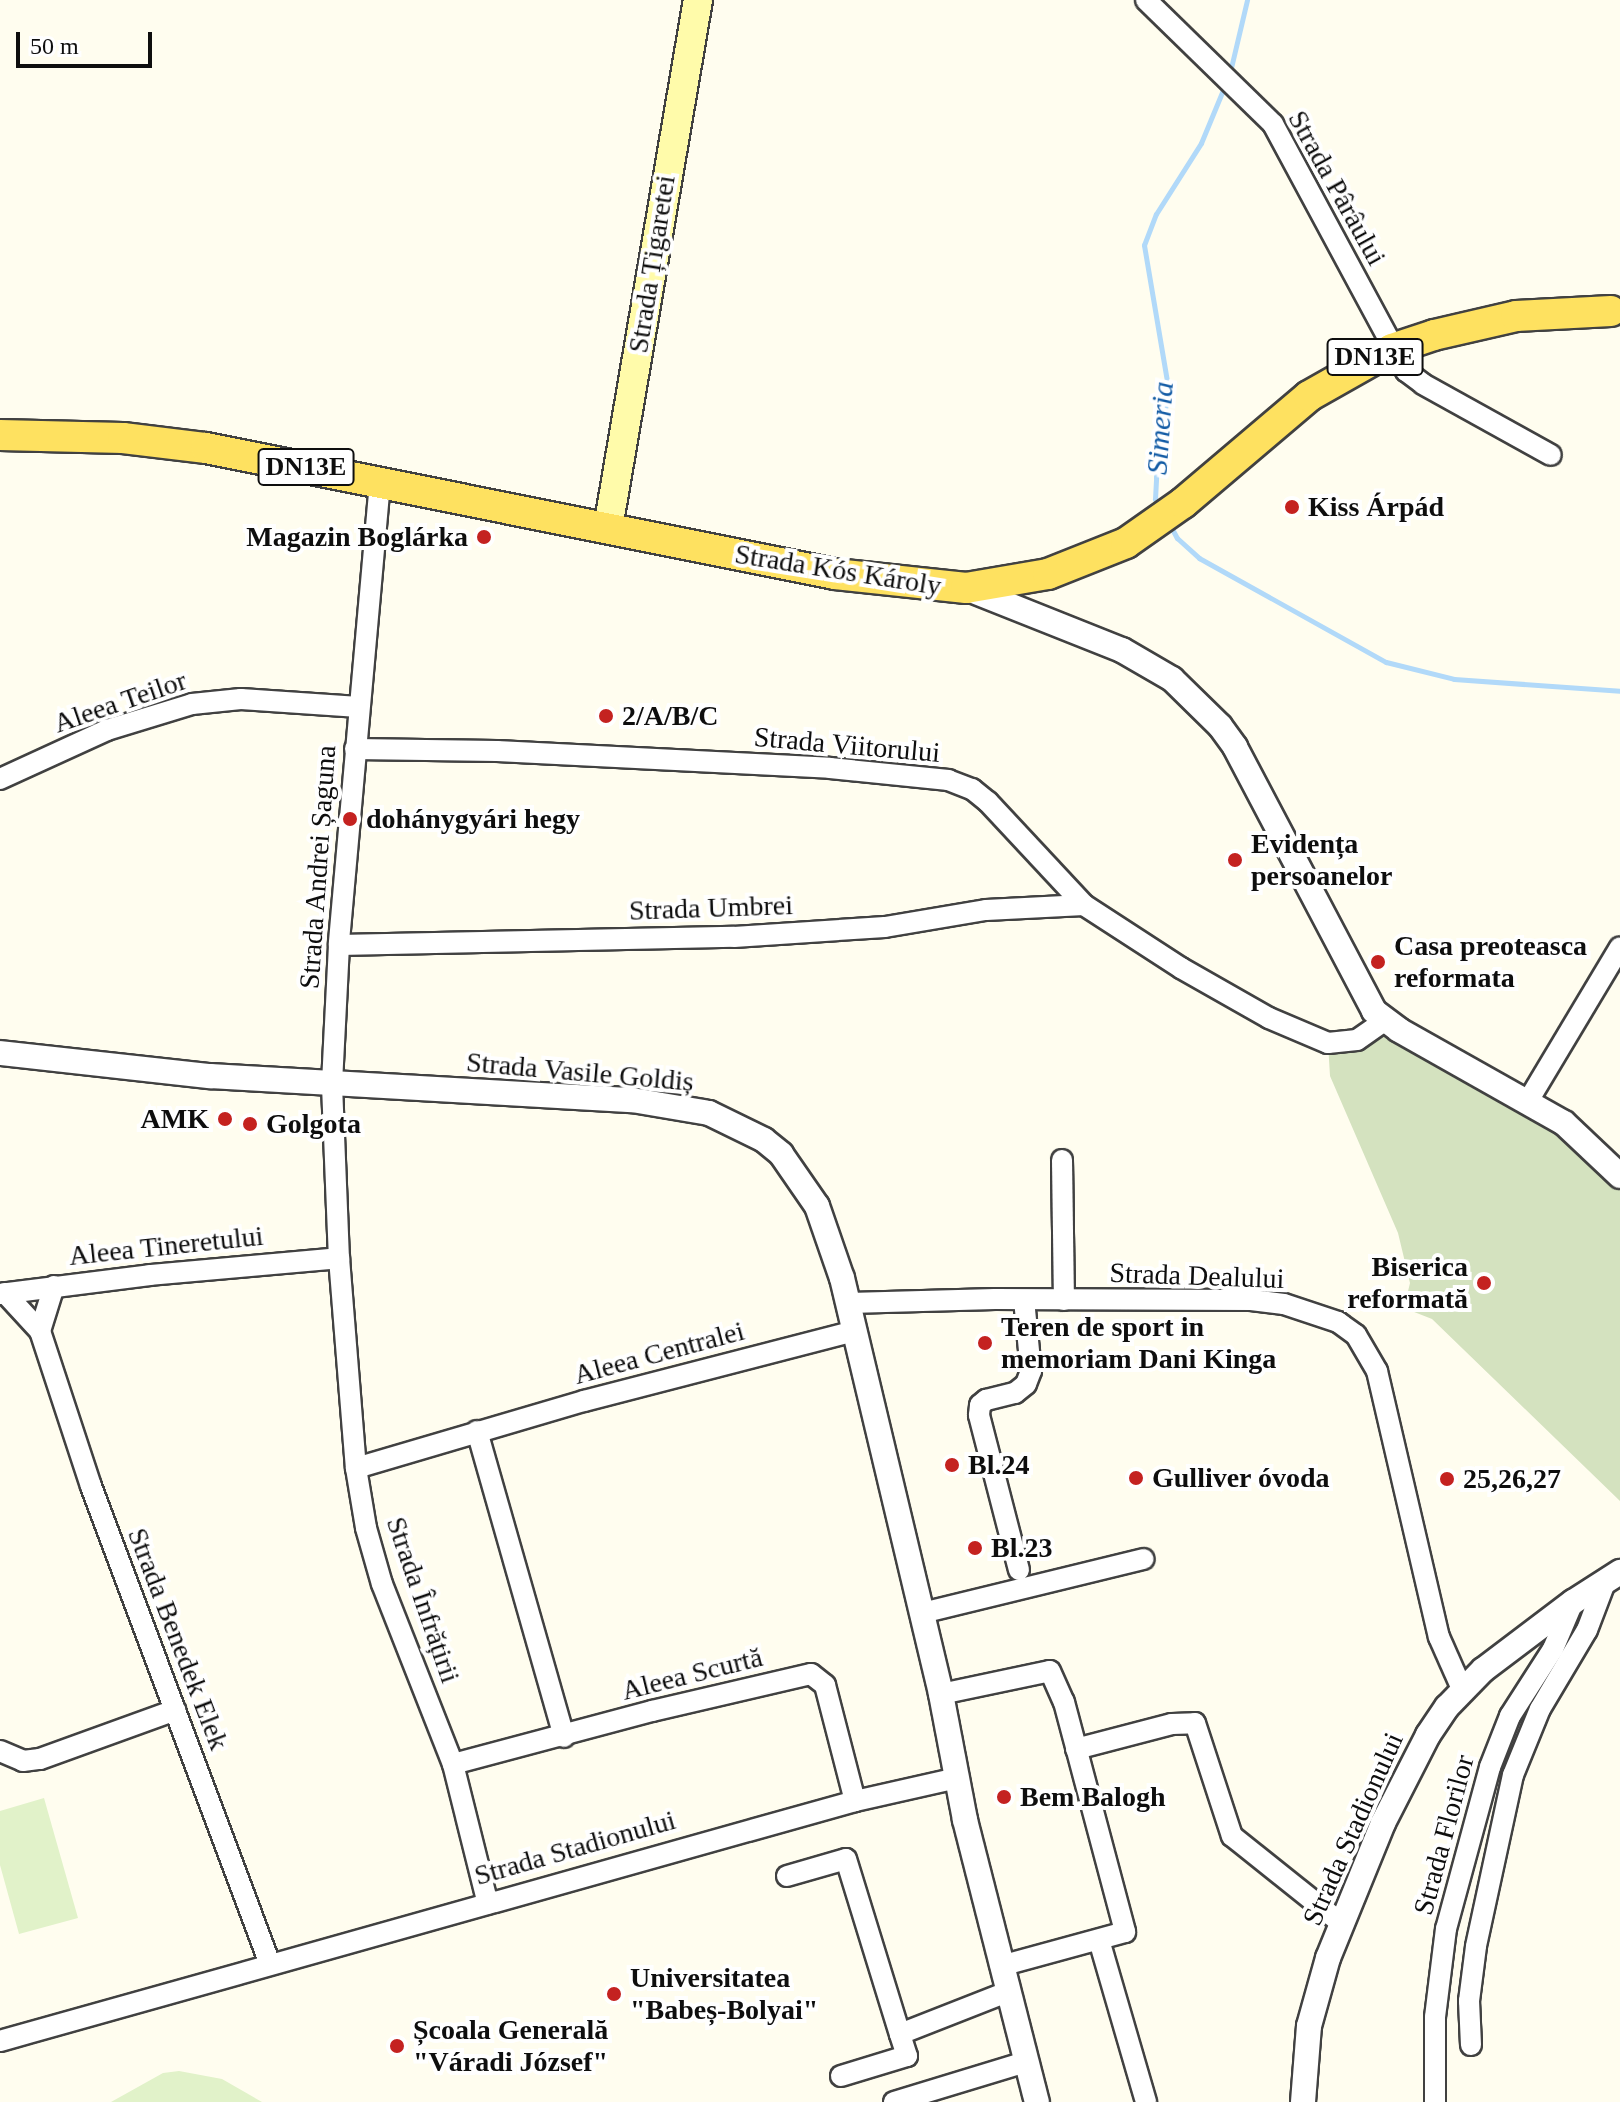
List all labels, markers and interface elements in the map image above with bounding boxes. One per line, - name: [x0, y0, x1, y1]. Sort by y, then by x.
- scale bar: [20, 16, 156, 66]
- text: 50 m: [30, 33, 79, 59]
- street label: Strada Pârâului: [1281, 105, 1393, 271]
- street label: Strada Țigaretei: [621, 173, 683, 355]
- road number: DN13E: [1325, 335, 1425, 379]
- water label: Simeria: [1139, 380, 1181, 476]
- road number: DN13E: [256, 445, 356, 489]
- place label: Kiss Árpád: [1308, 490, 1444, 524]
- marker: Kiss Árpád: [1283, 498, 1301, 516]
- place label: Magazin Boglárka: [246, 520, 468, 554]
- marker: Magazin Boglárka: [475, 528, 493, 546]
- street label: Strada Kós Károly: [732, 537, 944, 603]
- street label: Aleea Teilor: [49, 664, 191, 740]
- place label: 2/A/B/C: [622, 699, 718, 733]
- marker: 2/A/B/C: [597, 707, 615, 725]
- street label: Strada Viitorului: [752, 720, 942, 770]
- street label: Strada Andrei Șaguna: [293, 743, 343, 991]
- place label: dohánygyári hegy: [366, 802, 580, 836]
- marker: dohánygyári hegy: [341, 810, 359, 828]
- place label: Evidența persoanelor: [1251, 827, 1393, 893]
- marker: Evidența persoanelor: [1226, 851, 1244, 869]
- street label: Strada Umbrei: [628, 888, 794, 928]
- place label: Casa preoteasca reformata: [1394, 929, 1587, 995]
- marker: Casa preoteasca reformata: [1369, 953, 1387, 971]
- street label: Strada Vasile Goldiș: [465, 1045, 695, 1099]
- place label: AMK: [141, 1102, 209, 1136]
- place label: Golgota: [266, 1107, 361, 1141]
- marker: AMK: [216, 1110, 234, 1128]
- marker: Golgota: [241, 1115, 259, 1133]
- street label: Aleea Tineretului: [67, 1219, 265, 1273]
- place label: Biserica reformată: [1347, 1250, 1468, 1316]
- street label: Strada Dealului: [1109, 1256, 1285, 1296]
- marker: Biserica reformată: [1475, 1274, 1493, 1292]
- place label: Teren de sport in memoriam Dani Kinga: [1001, 1310, 1276, 1376]
- street label: Aleea Centralei: [570, 1314, 748, 1392]
- marker: Teren de sport in memoriam Dani Kinga: [976, 1334, 994, 1352]
- place label: Bl.24: [968, 1448, 1029, 1482]
- marker: Bl.24: [943, 1456, 961, 1474]
- place label: Gulliver óvoda: [1152, 1461, 1330, 1495]
- place label: 25,26,27: [1463, 1462, 1561, 1496]
- marker: Gulliver óvoda: [1127, 1469, 1145, 1487]
- marker: 25,26,27: [1438, 1470, 1456, 1488]
- street label: Strada Înfrățirii: [379, 1513, 467, 1687]
- street label: Strada Benedek Elek: [120, 1523, 236, 1755]
- place label: Bl.23: [991, 1531, 1052, 1565]
- marker: Bl.23: [966, 1539, 984, 1557]
- street label: Aleea Scurtă: [618, 1640, 766, 1708]
- street label: Strada Stadionului: [1295, 1727, 1411, 1931]
- street label: Strada Florilor: [1407, 1751, 1481, 1919]
- place label: Bem Balogh: [1020, 1780, 1165, 1814]
- marker: Bem Balogh: [995, 1788, 1013, 1806]
- street label: Strada Stadionului: [471, 1803, 679, 1893]
- place label: Universitatea "Babeș-Bolyai": [630, 1961, 818, 2027]
- marker: Universitatea "Babeș-Bolyai": [605, 1985, 623, 2003]
- place label: Școala Generală "Váradi József": [413, 2013, 608, 2079]
- marker: Școala Generală "Váradi József": [388, 2037, 406, 2055]

